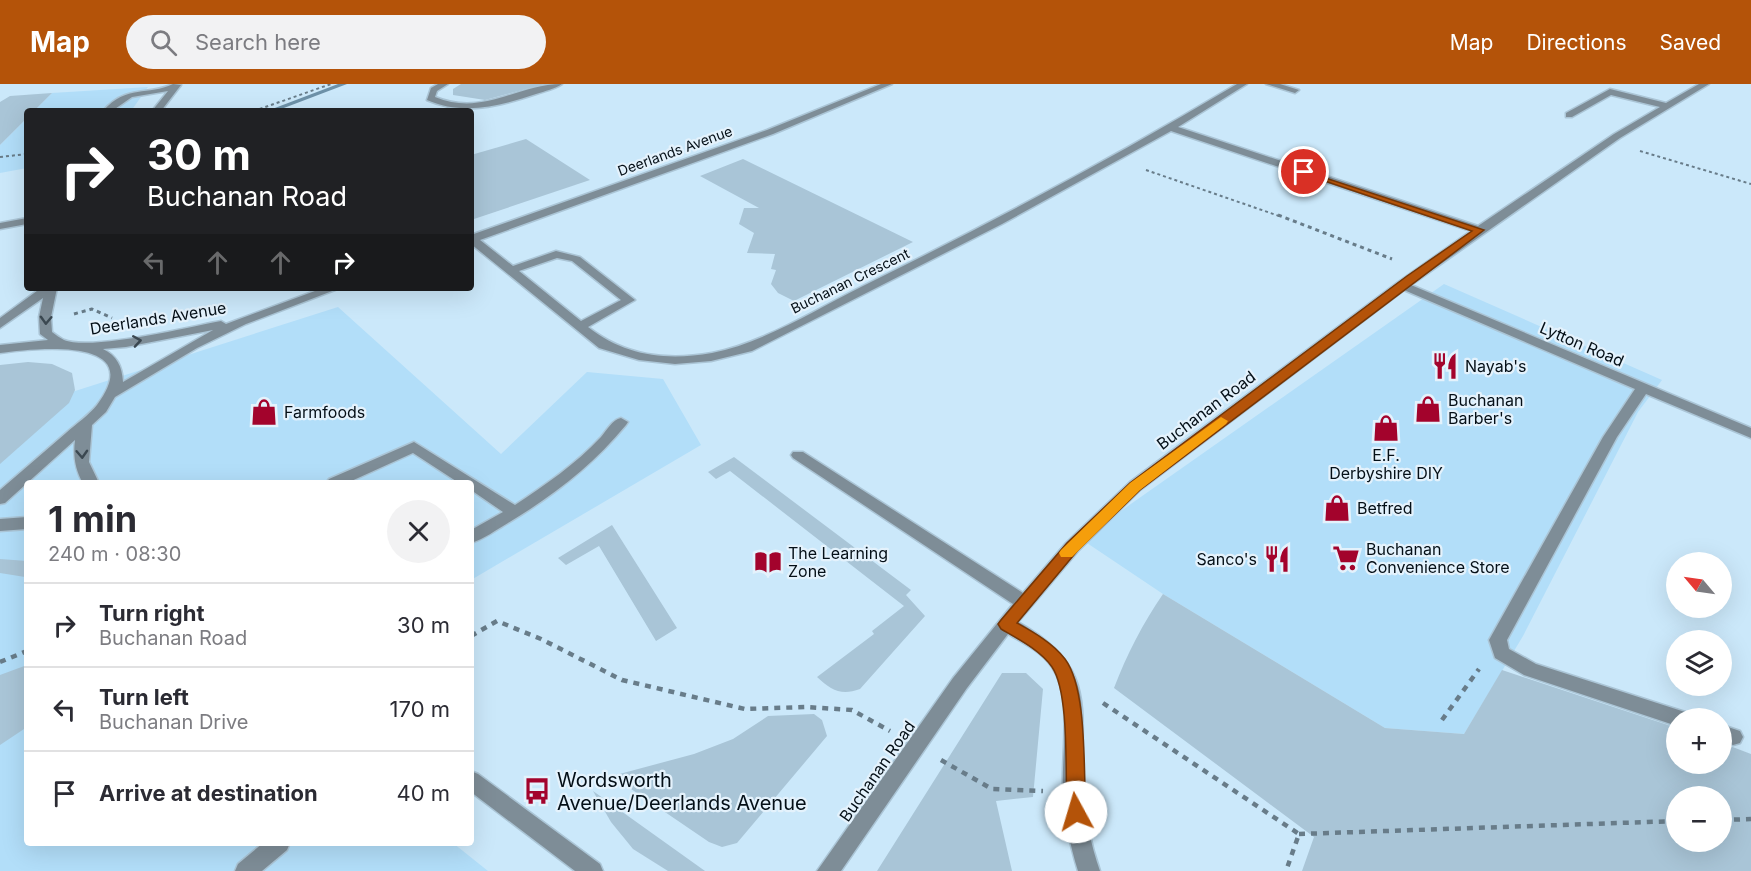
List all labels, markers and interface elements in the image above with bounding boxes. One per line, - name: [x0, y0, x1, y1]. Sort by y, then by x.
- search box: [126, 15, 546, 69]
- text: Map: [30, 25, 90, 59]
- icon: search: [147, 26, 180, 59]
- text: Search here: [195, 29, 321, 55]
- text: Map: [1450, 30, 1493, 55]
- text: Directions: [1526, 30, 1627, 55]
- text: Saved: [1660, 30, 1721, 55]
- street label: Deerlands Avenue: [615, 122, 734, 179]
- text: 30 m: [147, 129, 251, 180]
- icon: right: [48, 132, 126, 210]
- pin: [1278, 146, 1329, 197]
- icon: arrive: [1287, 155, 1320, 188]
- text: Buchanan Road: [147, 180, 347, 213]
- street label: Buchanan Crescent: [788, 244, 912, 317]
- icon: left: [138, 246, 171, 279]
- icon: ahead: [201, 246, 234, 279]
- icon: ahead: [264, 246, 297, 279]
- icon: right: [327, 246, 360, 279]
- street label: Deerlands Avenue: [88, 297, 228, 339]
- one-way arrow: [40, 316, 52, 325]
- street label: Lytton Road: [1537, 317, 1627, 371]
- one-way arrow: [131, 335, 141, 348]
- restaurant icon: Nayab's: [1430, 351, 1460, 381]
- place label: Nayab's: [1465, 356, 1527, 376]
- street label: Buchanan Road: [1153, 366, 1259, 454]
- place label: Buchanan Barber's: [1448, 390, 1523, 428]
- shop icon: Buchanan Barber's: [1413, 394, 1443, 424]
- shop icon: Farmfoods: [249, 397, 279, 427]
- place label: Farmfoods: [284, 402, 365, 422]
- shop icon: E.F. Derbyshire DIY: [1371, 413, 1401, 443]
- place label: E.F. Derbyshire DIY: [1329, 445, 1443, 483]
- one-way arrow: [75, 450, 88, 459]
- shop icon: Betfred: [1322, 493, 1352, 523]
- text: 1 min: [48, 497, 137, 541]
- place label: Betfred: [1357, 498, 1412, 518]
- button: close: [387, 500, 450, 563]
- place label: Buchanan Convenience Store: [1366, 539, 1510, 577]
- text: 240 m · 08:30: [48, 542, 181, 566]
- place label: The Learning Zone: [788, 543, 888, 581]
- supermarket icon: Buchanan Convenience Store: [1331, 543, 1361, 573]
- restaurant icon: Sanco's: [1262, 544, 1292, 574]
- library icon: The Learning Zone: [753, 547, 783, 577]
- place label: Sanco's: [1197, 549, 1257, 569]
- north arrow: [1666, 552, 1732, 618]
- map controls: [1666, 552, 1732, 852]
- text: Turn right: [99, 600, 205, 626]
- icon: right: [48, 609, 81, 642]
- text: 30 m: [397, 612, 450, 638]
- text: Buchanan Road: [99, 626, 247, 650]
- button: layers: [1666, 630, 1732, 696]
- text: Turn left: [99, 684, 189, 710]
- icon: left: [48, 693, 81, 726]
- text: 170 m: [390, 696, 450, 722]
- button: +: [1666, 708, 1732, 774]
- text: Buchanan Drive: [99, 710, 249, 734]
- street label: Buchanan Road: [835, 717, 919, 825]
- place label: Wordsworth Avenue/Deerlands Avenue: [557, 768, 807, 815]
- bus stop icon: Wordsworth Avenue/Deerlands Avenue: [522, 776, 552, 806]
- icon: arrive: [48, 777, 81, 810]
- text: Arrive at destination: [99, 780, 318, 806]
- text: 40 m: [396, 780, 450, 806]
- position arrow: [1044, 780, 1108, 844]
- button: −: [1666, 786, 1732, 852]

